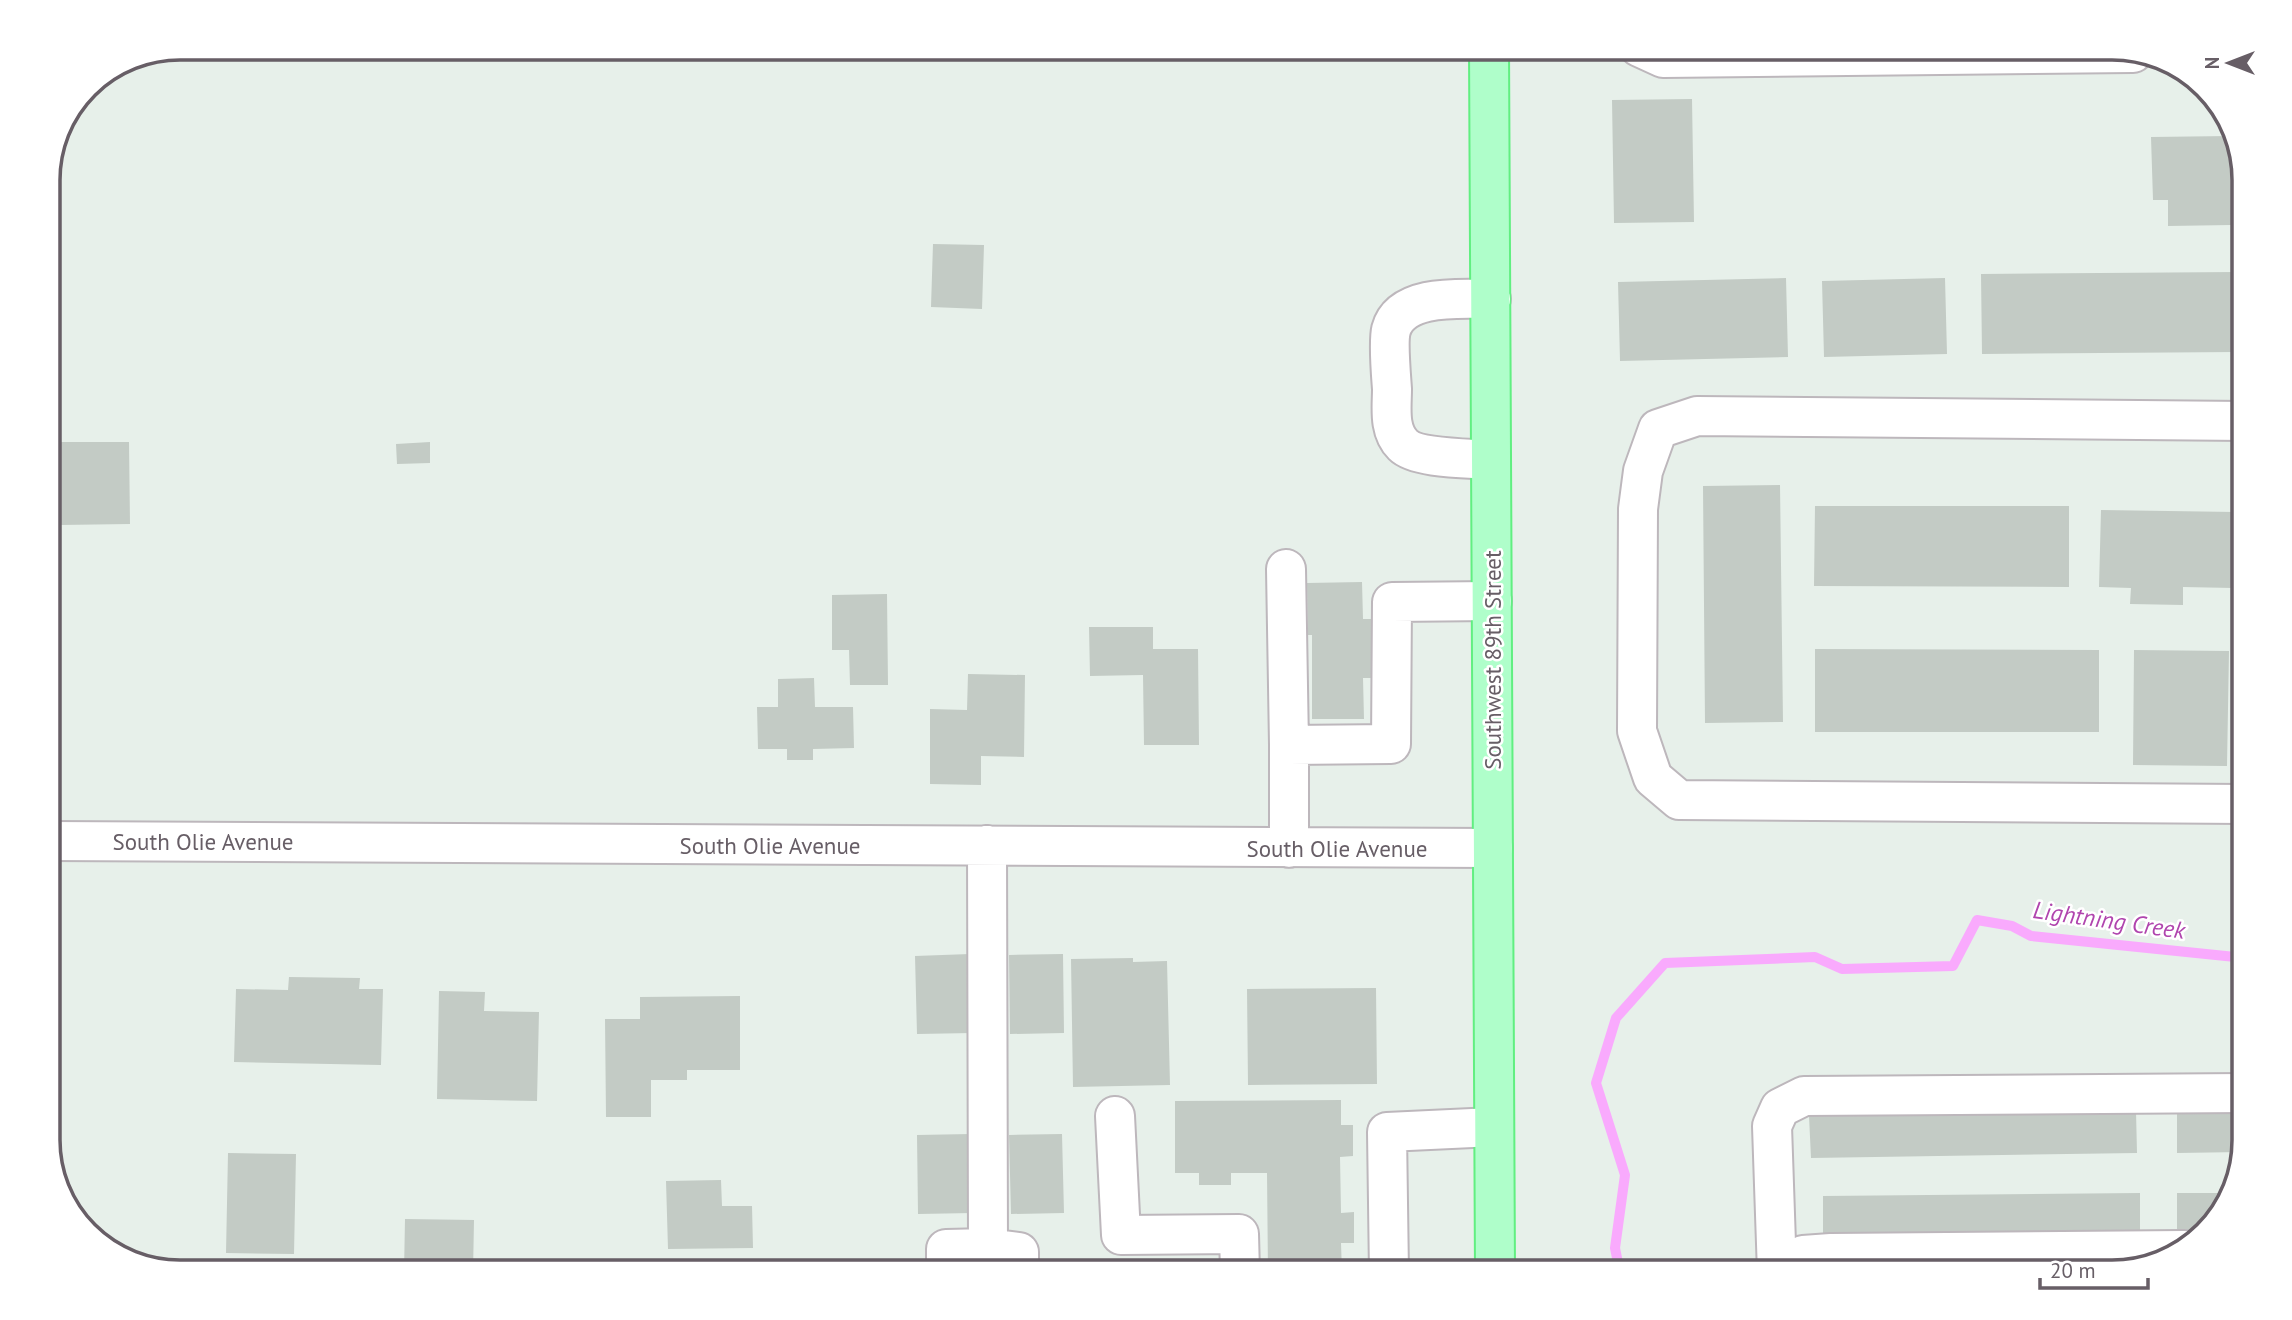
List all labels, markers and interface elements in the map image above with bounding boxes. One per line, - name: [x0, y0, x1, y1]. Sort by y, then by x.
- north arrow: [2194, 28, 2264, 98]
- text: N: [2200, 57, 2224, 69]
- street label: Southwest 89th Street: [1478, 550, 1507, 770]
- street label: South Olie Avenue: [113, 827, 294, 856]
- street label: South Olie Avenue: [680, 831, 861, 860]
- street label: South Olie Avenue: [1247, 834, 1428, 863]
- water label: Lightning Creek: [2031, 894, 2188, 946]
- scale bar: [2040, 1246, 2148, 1290]
- text: 20 m: [2050, 1257, 2096, 1284]

